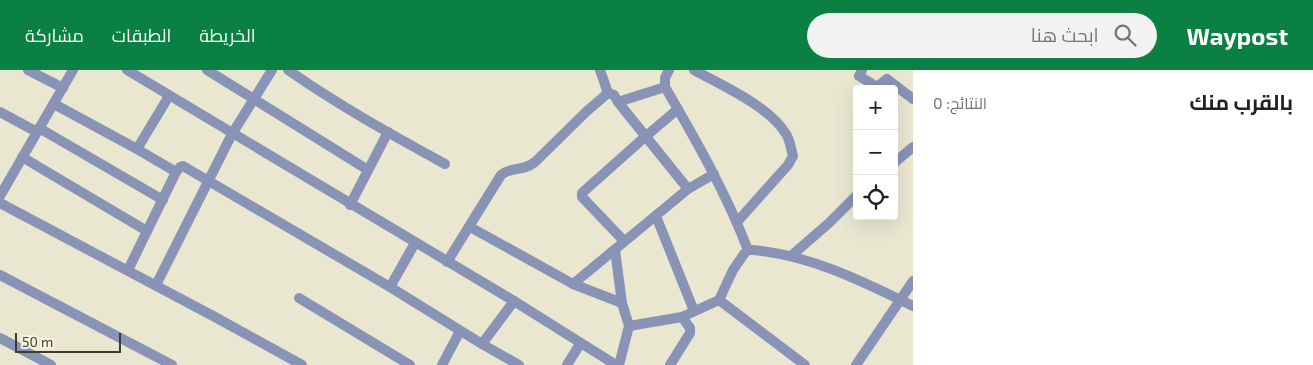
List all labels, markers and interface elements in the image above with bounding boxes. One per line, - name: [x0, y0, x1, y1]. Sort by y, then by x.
- search box: [807, 13, 1157, 58]
- icon: search: [1111, 21, 1139, 49]
- text: Waypost: [1187, 21, 1288, 50]
- text: ابحث هنا: [1031, 23, 1099, 46]
- text: مشاركة: [25, 24, 84, 46]
- text: الطبقات: [112, 24, 171, 46]
- text: الخريطة: [199, 24, 256, 46]
- map controls: [853, 85, 898, 220]
- button: +: [853, 85, 898, 130]
- text: بالقرب منك: [1189, 89, 1293, 114]
- text: النتائج: 0: [933, 93, 987, 112]
- button: −: [853, 130, 898, 175]
- button: locate: [853, 175, 898, 220]
- scale bar: [15, 330, 121, 353]
- text: 50 m: [22, 333, 53, 350]

